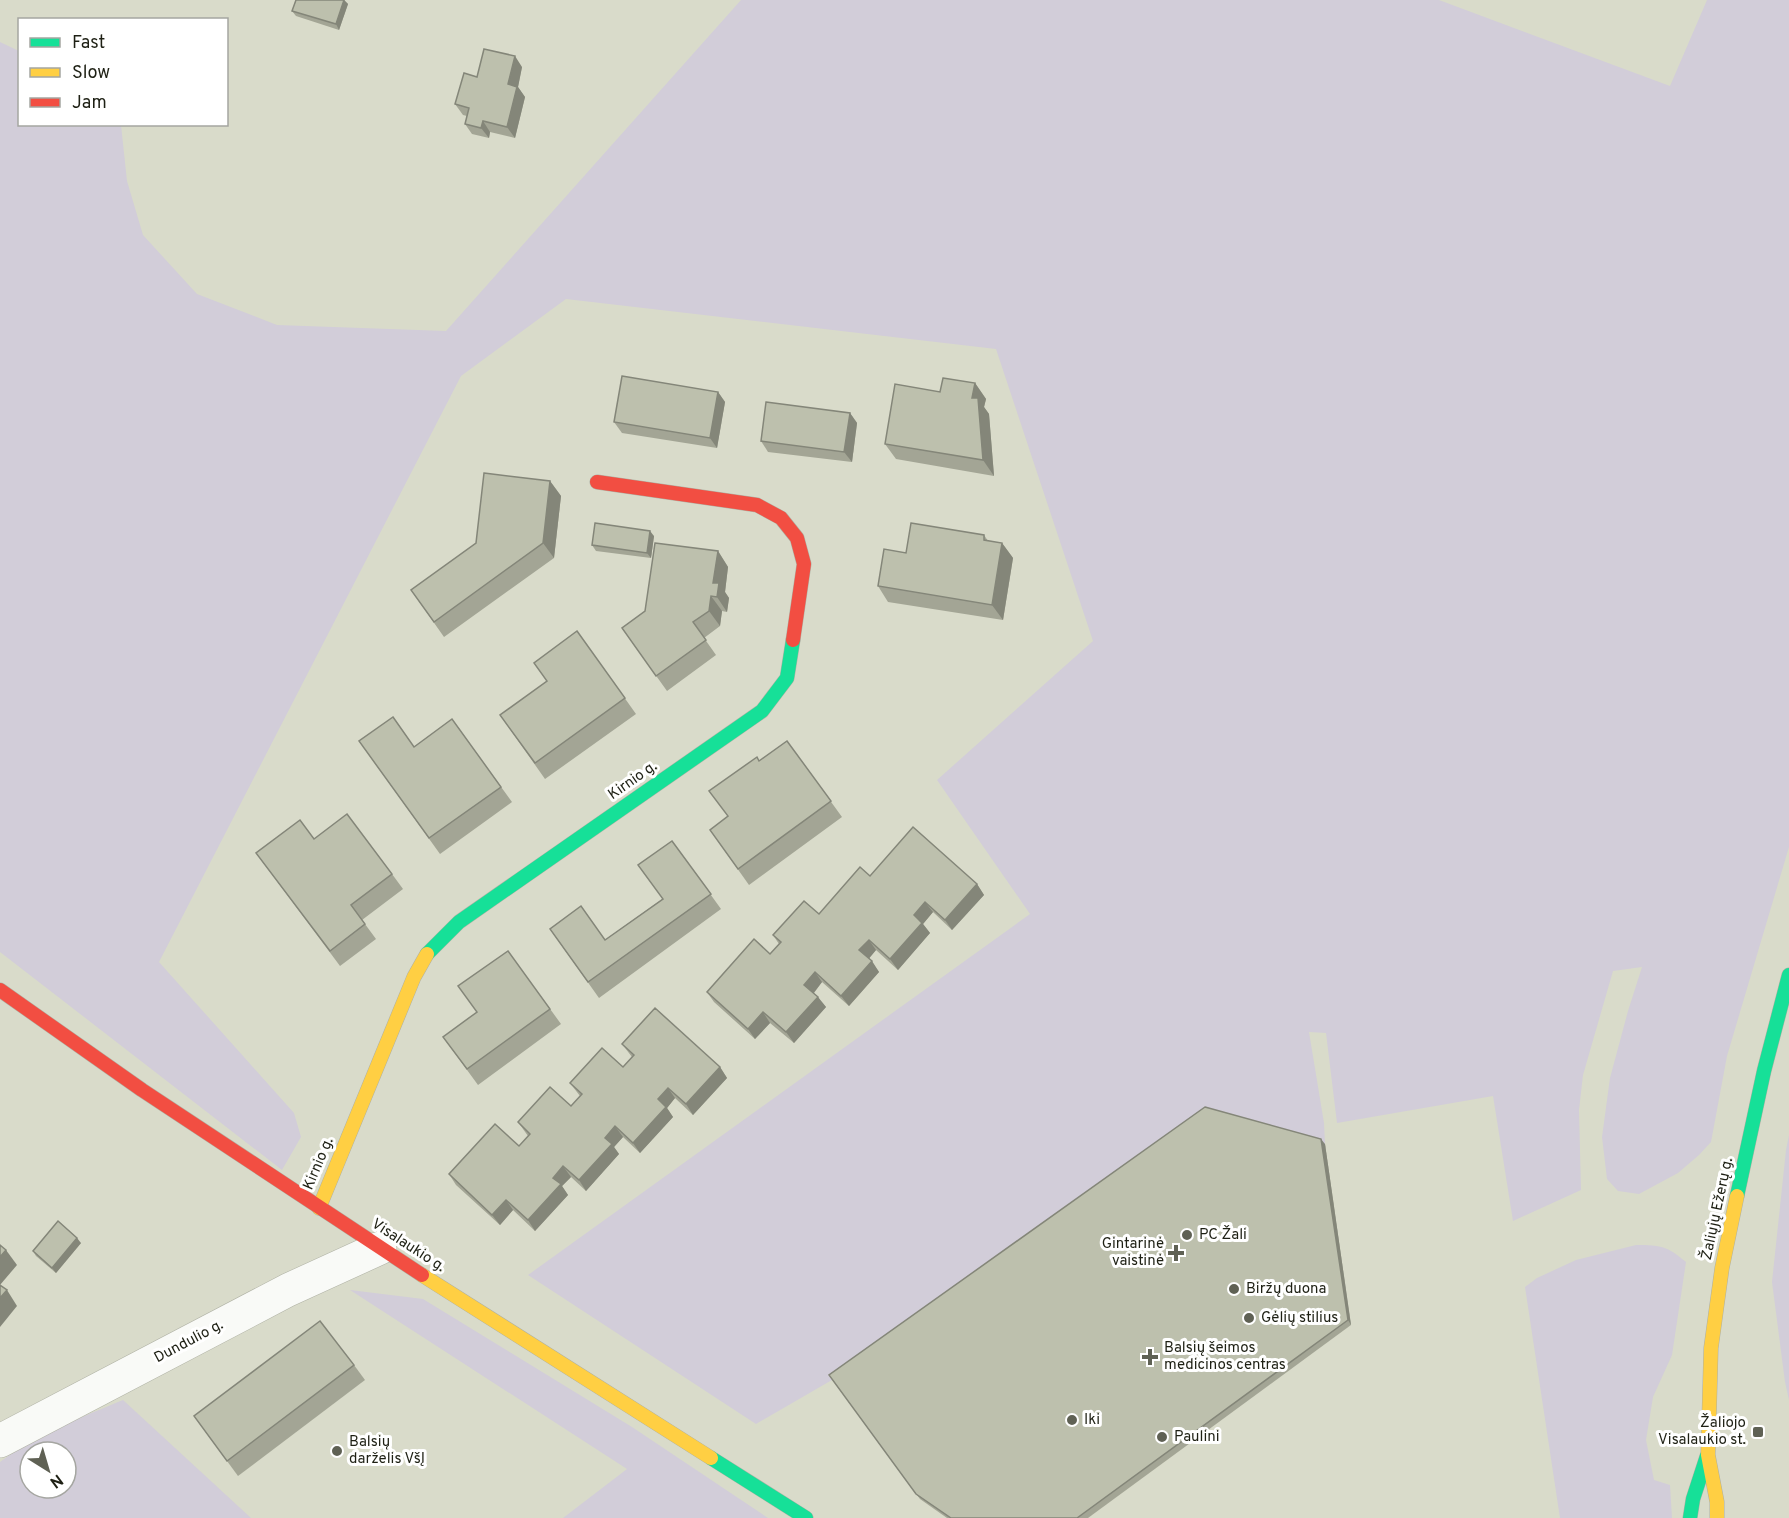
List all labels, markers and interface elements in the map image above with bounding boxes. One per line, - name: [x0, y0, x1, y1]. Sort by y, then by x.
- legend: [18, 18, 228, 126]
- text: Fast: [72, 32, 105, 55]
- text: Slow: [72, 62, 110, 85]
- text: Jam: [72, 92, 107, 115]
- street label: Kirnio g.: [605, 757, 661, 805]
- street label: Kirnio g.: [299, 1135, 339, 1193]
- street label: Žaliųjų Ežerų g.: [1697, 1156, 1738, 1262]
- street label: Visalaukio g.: [368, 1215, 448, 1277]
- place label: PC Žali: [1199, 1225, 1247, 1245]
- marker: PC Žali: [1180, 1228, 1194, 1242]
- place label: Gintarinė vaistinė: [1102, 1235, 1164, 1271]
- marker: Gintarinė vaistinė: [1169, 1246, 1183, 1260]
- place label: Biržų duona: [1246, 1280, 1326, 1299]
- marker: Biržų duona: [1227, 1282, 1241, 1296]
- place label: Gėlių stilius: [1261, 1309, 1338, 1328]
- marker: Gėlių stilius: [1242, 1311, 1256, 1325]
- street label: Dundulio g.: [151, 1316, 227, 1368]
- place label: Balsių šeimos medicinos centras: [1164, 1339, 1286, 1375]
- marker: Balsių šeimos medicinos centras: [1141, 1348, 1159, 1366]
- place label: Iki: [1084, 1411, 1100, 1430]
- marker: Iki: [1065, 1413, 1079, 1427]
- place label: Žaliojo Visalaukio st.: [1658, 1413, 1746, 1450]
- marker: Žaliojo Visalaukio st.: [1751, 1425, 1765, 1439]
- place label: Paulini: [1174, 1428, 1219, 1447]
- marker: Paulini: [1155, 1430, 1169, 1444]
- place label: Balsių darželis VšĮ: [349, 1433, 425, 1469]
- north arrow: [18, 1440, 78, 1500]
- marker: Balsių darželis VšĮ: [330, 1444, 344, 1458]
- text: N: [45, 1469, 66, 1492]

